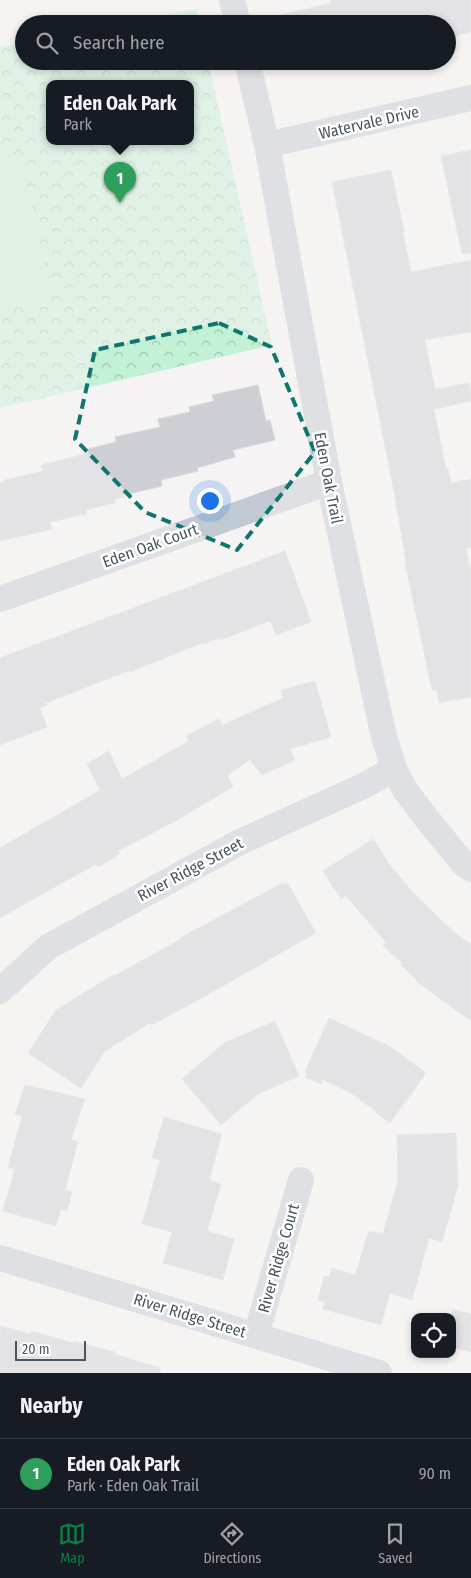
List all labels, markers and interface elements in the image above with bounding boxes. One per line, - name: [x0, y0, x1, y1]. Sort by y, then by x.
- search box: [15, 15, 456, 70]
- icon: search: [33, 29, 61, 57]
- text: Search here: [73, 31, 165, 54]
- popup: [46, 80, 194, 145]
- text: Eden Oak Park: [64, 92, 176, 115]
- street label: Watervale Drive: [317, 102, 421, 143]
- text: Park: [64, 115, 92, 134]
- pin: 1: [104, 162, 136, 203]
- street label: Eden Oak Trail: [310, 431, 347, 526]
- your location: [197, 488, 223, 514]
- street label: Eden Oak Court: [100, 519, 201, 572]
- street label: River Ridge Street: [134, 833, 247, 905]
- street label: River Ridge Court: [254, 1201, 303, 1315]
- street label: River Ridge Street: [131, 1289, 249, 1342]
- map controls: [411, 1313, 456, 1358]
- button: locate: [411, 1313, 456, 1358]
- scale bar: [15, 1338, 86, 1361]
- text: 20 m: [22, 1341, 50, 1358]
- text: Nearby: [20, 1393, 82, 1419]
- text: Eden Oak Park: [67, 1453, 180, 1476]
- text: 1: [33, 1464, 39, 1483]
- text: 90 m: [419, 1464, 451, 1483]
- text: Park · Eden Oak Trail: [67, 1476, 199, 1495]
- tab: Map: [58, 1520, 86, 1567]
- tab: Directions: [203, 1520, 261, 1567]
- tab: Saved: [378, 1520, 413, 1567]

